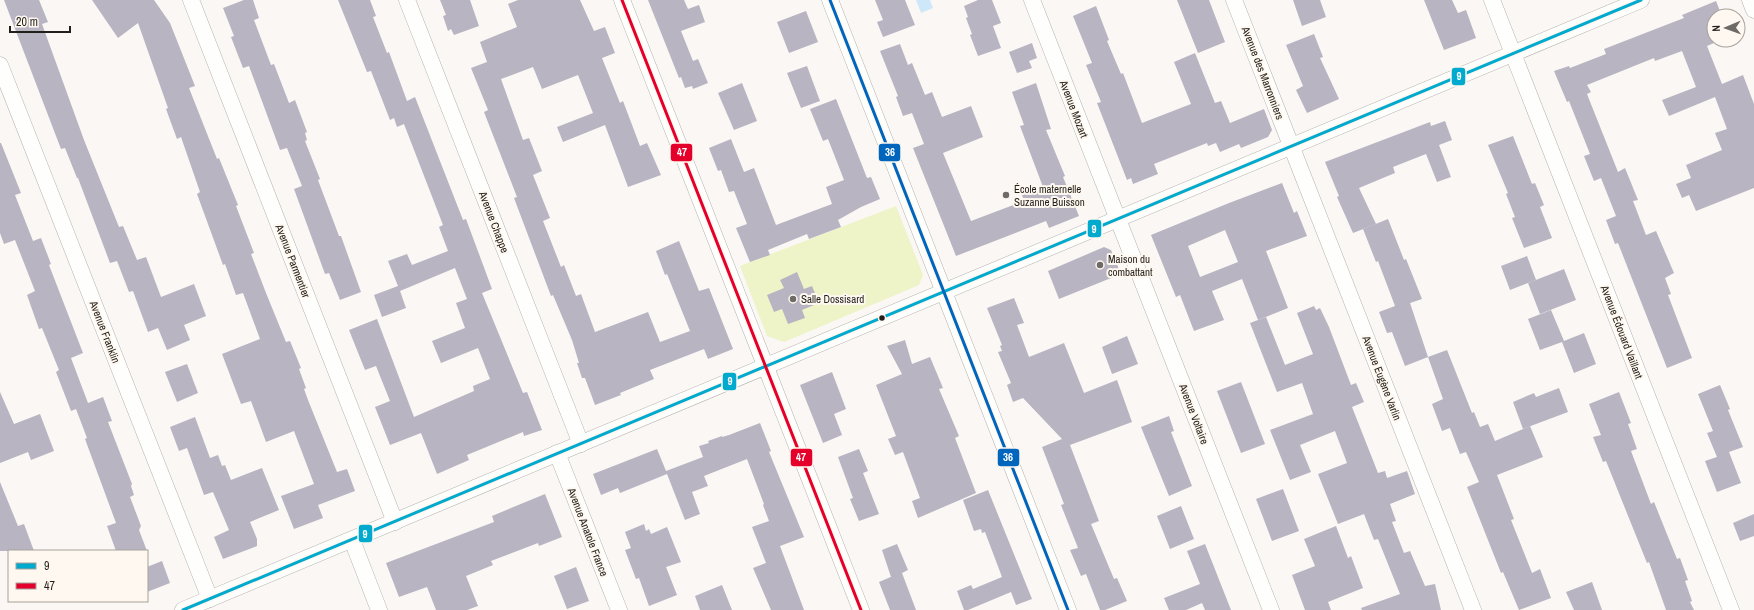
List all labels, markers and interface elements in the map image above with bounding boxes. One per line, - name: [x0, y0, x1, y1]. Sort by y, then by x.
- scale bar: [10, 8, 70, 34]
- north arrow: [1706, 8, 1746, 48]
- text: 20 m: [16, 14, 38, 30]
- street label: Avenue des Marronniers: [1238, 24, 1287, 122]
- text: N: [1709, 25, 1723, 32]
- line badge: 9: [1451, 67, 1466, 86]
- text: 9: [1456, 69, 1462, 83]
- street label: Avenue Mozart: [1056, 77, 1092, 140]
- line badge: 47: [670, 143, 693, 162]
- line badge: 36: [878, 143, 901, 162]
- text: 47: [677, 145, 687, 159]
- text: 36: [885, 145, 895, 159]
- place label: École maternelle Suzanne Buisson: [1014, 182, 1085, 209]
- street label: Avenue Chappe: [476, 188, 512, 255]
- marker: École maternelle Suzanne Buisson: [1001, 190, 1011, 200]
- line badge: 9: [1087, 219, 1102, 238]
- street label: Avenue Parmentier: [272, 221, 313, 300]
- text: 9: [1091, 222, 1097, 236]
- place label: Maison du combattant: [1108, 252, 1153, 279]
- marker: Maison du combattant: [1095, 260, 1105, 270]
- street label: Avenue Édouard Vaillant: [1597, 282, 1646, 381]
- place label: Salle Dossisard: [801, 292, 864, 306]
- marker: Salle Dossisard: [788, 294, 798, 304]
- street label: Avenue Franklin: [86, 298, 123, 365]
- unlabelled marker: [877, 313, 887, 323]
- street label: Avenue Eugène Varlin: [1359, 333, 1405, 422]
- line badge: 9: [722, 372, 737, 391]
- text: 9: [727, 374, 733, 388]
- street label: Avenue Voltaire: [1176, 381, 1212, 446]
- line badge: 47: [790, 448, 813, 467]
- line badge: 36: [997, 448, 1020, 467]
- text: 47: [796, 450, 806, 464]
- text: 36: [1003, 450, 1013, 464]
- street label: Avenue Anatole France: [564, 485, 611, 578]
- line badge: 9: [358, 524, 373, 543]
- text: 9: [362, 527, 368, 541]
- legend: [8, 550, 148, 602]
- text: 9: [44, 558, 49, 574]
- text: 47: [44, 578, 55, 594]

